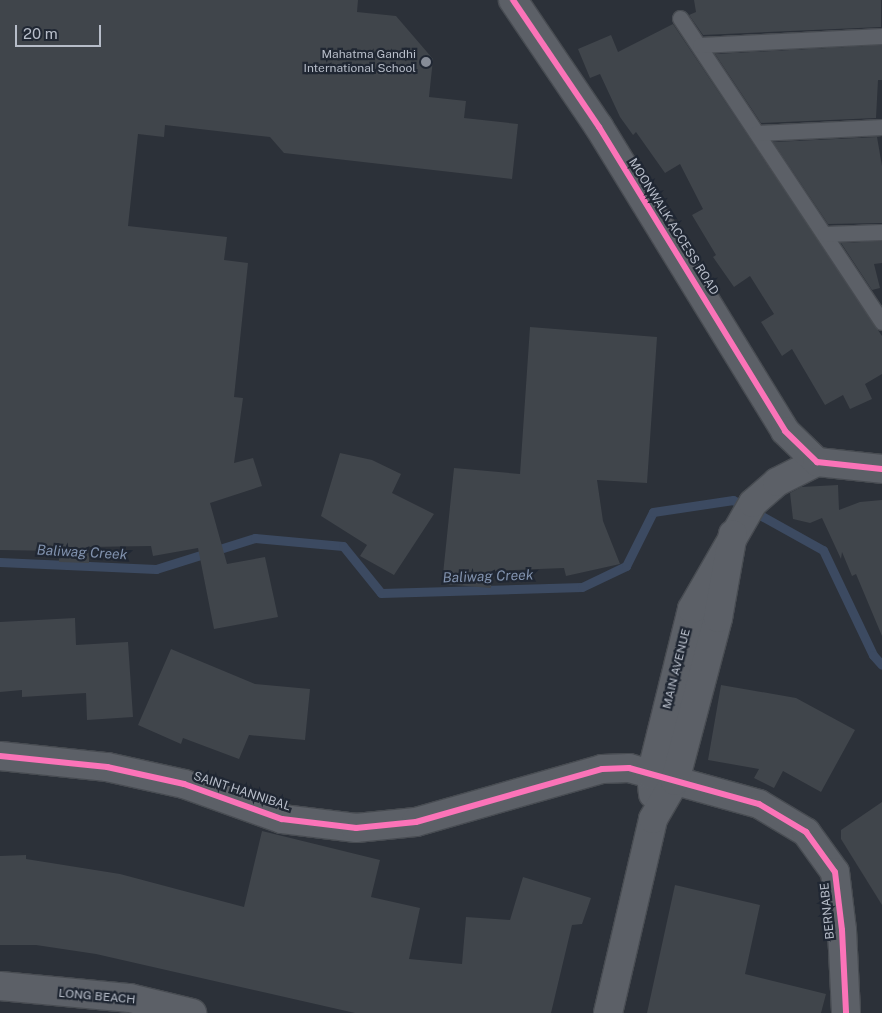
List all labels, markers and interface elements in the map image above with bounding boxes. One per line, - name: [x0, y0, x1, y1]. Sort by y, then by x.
- scale bar: [18, 15, 104, 47]
- text: 20 m: [23, 25, 58, 42]
- place label: Mahatma Gandhi International School: [304, 48, 416, 76]
- marker: Mahatma Gandhi International School: [420, 56, 432, 68]
- street label: MOONWALK ACCESS ROAD: [625, 156, 721, 298]
- water label: Baliwag Creek: [36, 541, 128, 563]
- water label: Baliwag Creek: [442, 566, 534, 586]
- street label: MAIN AVENUE: [660, 627, 694, 711]
- street label: SAINT HANNIBAL: [192, 769, 292, 815]
- street label: BERNABE: [818, 882, 838, 940]
- street label: LONG BEACH: [58, 986, 136, 1008]

